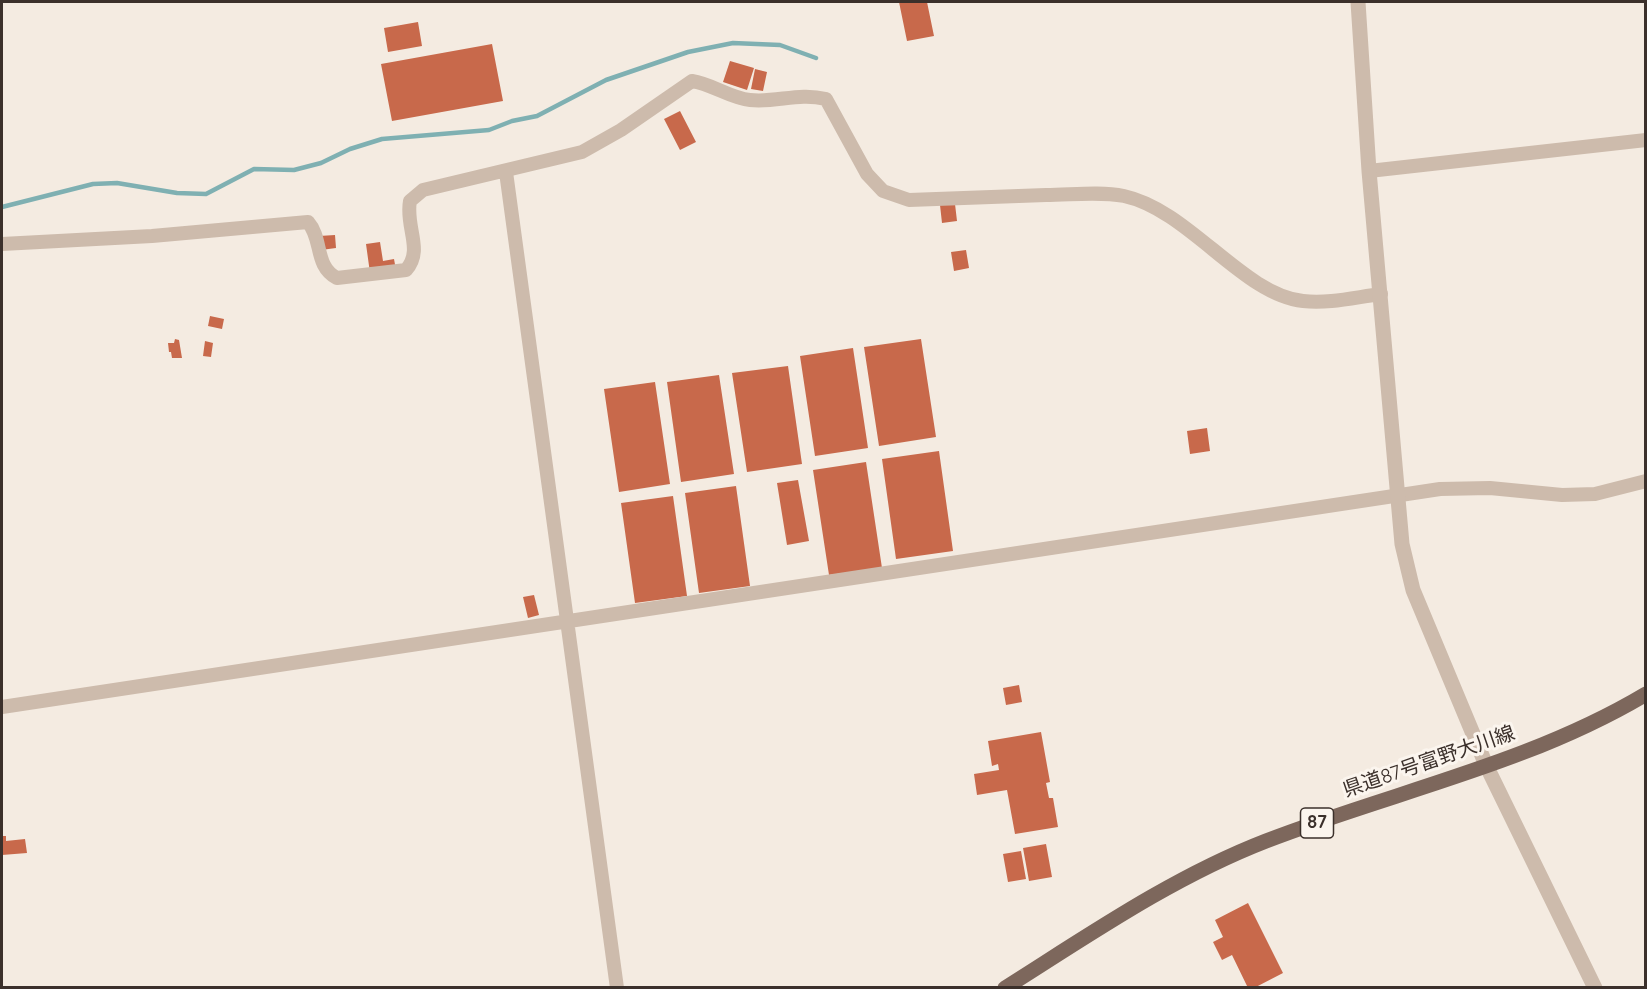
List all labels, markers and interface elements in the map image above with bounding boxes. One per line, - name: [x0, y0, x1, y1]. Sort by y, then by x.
- street label: 県道87号富野大川線: [1340, 721, 1518, 803]
- road number: 87: [1300, 808, 1334, 838]

